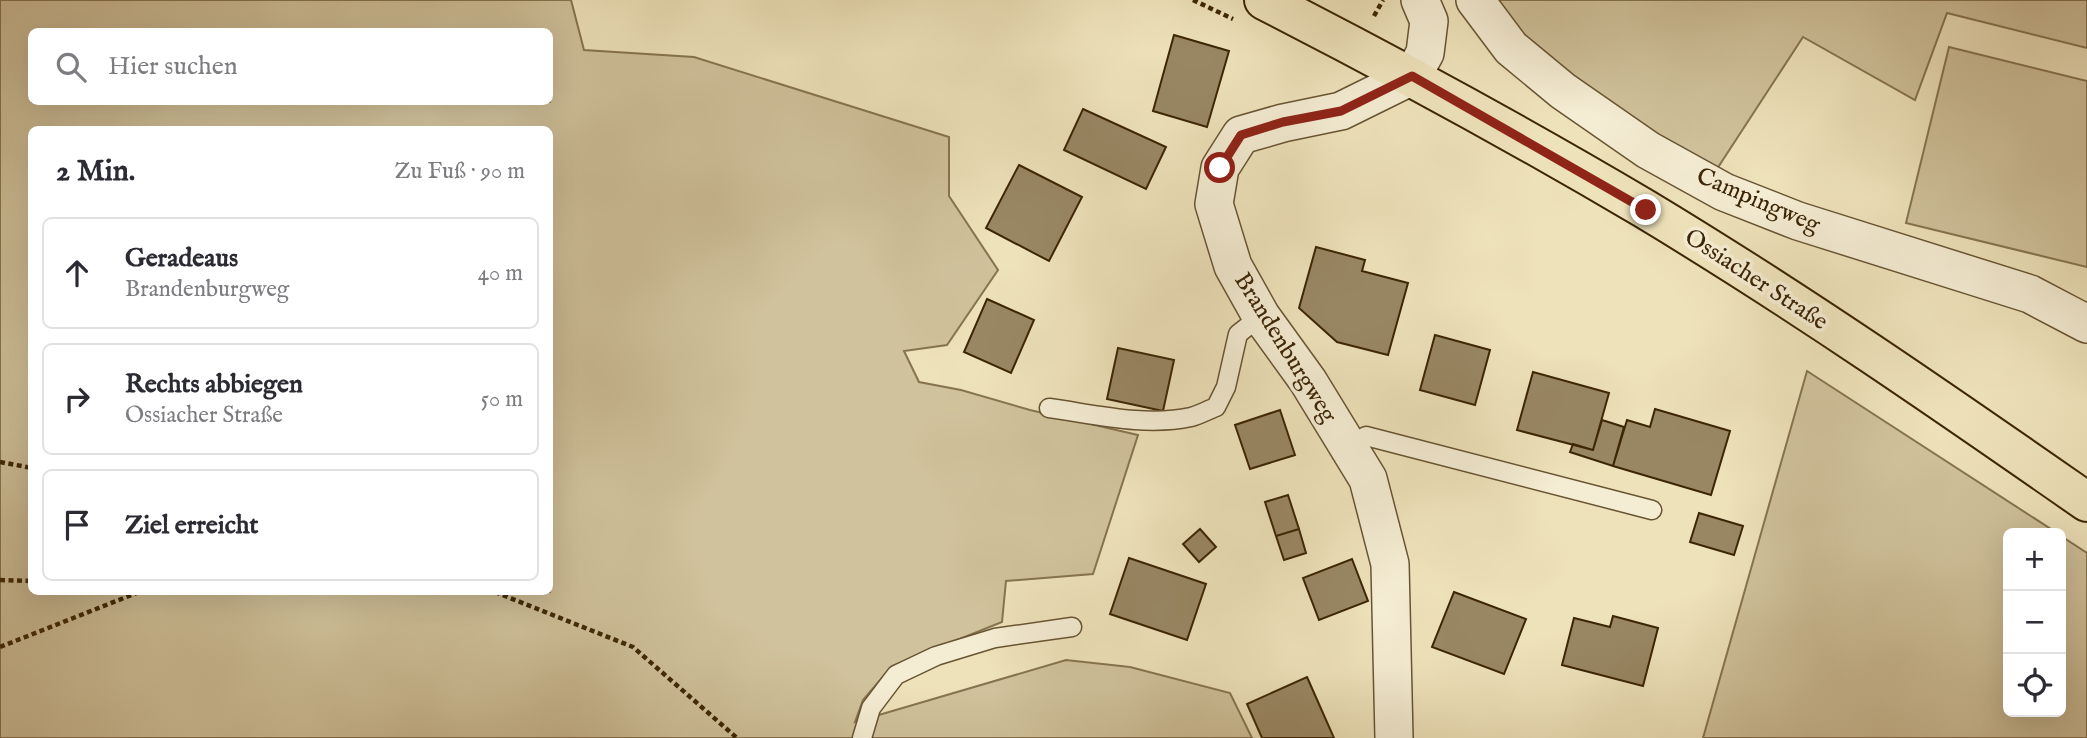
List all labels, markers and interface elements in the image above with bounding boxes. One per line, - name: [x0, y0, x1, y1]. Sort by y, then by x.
- search box: [28, 28, 553, 105]
- icon: search: [52, 48, 90, 86]
- text: Hier suchen: [108, 50, 238, 83]
- route start: [1204, 152, 1235, 183]
- text: 2 Min.: [56, 153, 135, 191]
- text: Zu Fuß · 90 m: [394, 157, 525, 186]
- street label: Campingweg: [1692, 161, 1825, 241]
- route end: [1630, 194, 1661, 225]
- street label: Ossiacher Straße: [1678, 222, 1834, 338]
- text: Geradeaus: [125, 242, 238, 275]
- icon: ahead: [58, 254, 96, 292]
- text: 40 m: [478, 259, 523, 288]
- street label: Brandenburgweg: [1226, 267, 1344, 430]
- text: Brandenburgweg: [125, 275, 289, 304]
- text: Rechts abbiegen: [125, 368, 303, 401]
- icon: right: [58, 380, 96, 418]
- text: 50 m: [481, 385, 523, 414]
- text: Ossiacher Straße: [125, 401, 283, 430]
- icon: arrive: [58, 506, 96, 544]
- text: Ziel erreicht: [125, 509, 258, 542]
- map controls: [2003, 528, 2066, 717]
- button: +: [2003, 528, 2066, 591]
- button: −: [2003, 591, 2066, 654]
- button: locate: [2003, 654, 2066, 717]

